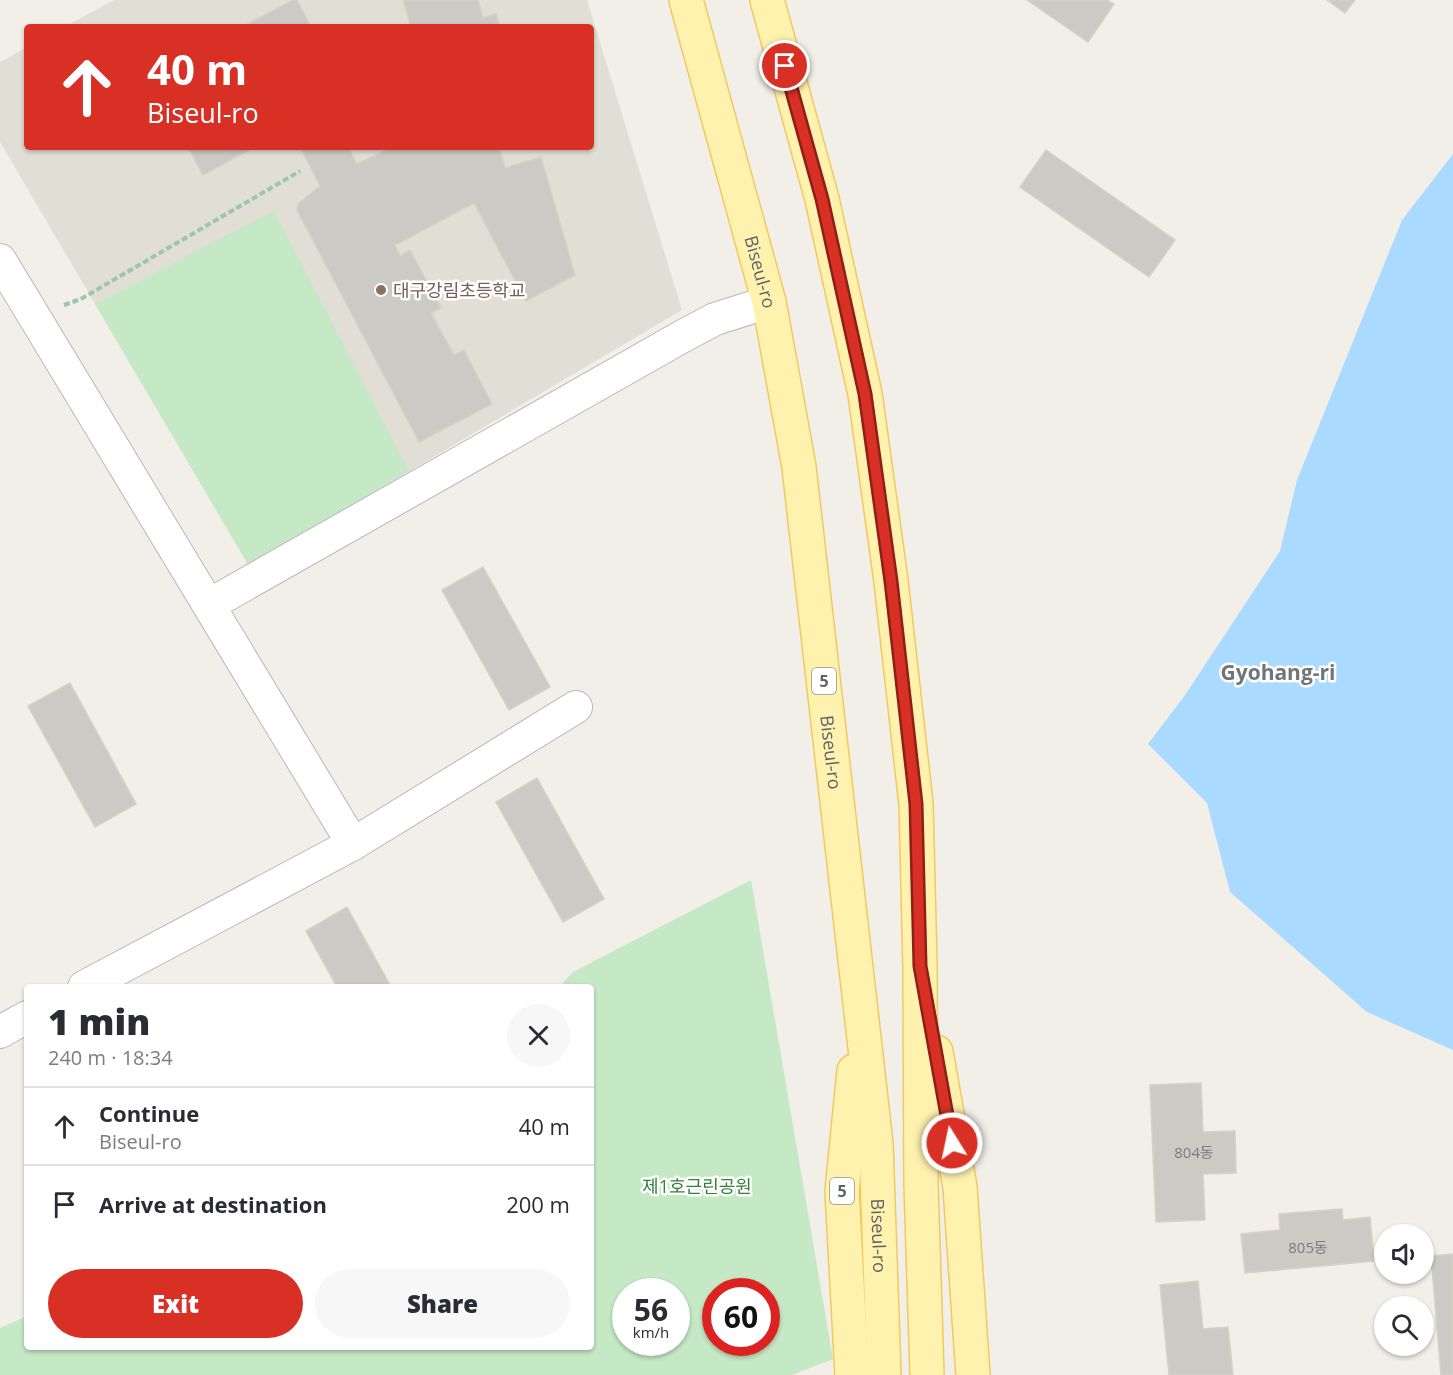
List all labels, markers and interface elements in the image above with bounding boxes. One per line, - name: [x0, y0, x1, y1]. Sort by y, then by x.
- text: 40 m: [147, 40, 247, 97]
- pin: [759, 40, 810, 91]
- icon: ahead: [48, 48, 126, 126]
- icon: arrive: [768, 49, 801, 82]
- text: Biseul-ro: [147, 94, 259, 131]
- street label: Biseul-ro: [739, 233, 782, 310]
- place label: 대구강림초등학교: [393, 278, 525, 302]
- marker: 대구강림초등학교: [374, 283, 388, 297]
- district label: Gyohang-ri: [1220, 658, 1336, 686]
- road number: 5: [812, 668, 836, 694]
- street label: Biseul-ro: [815, 714, 848, 791]
- text: 1 min: [48, 997, 150, 1046]
- button: close: [507, 1004, 570, 1067]
- text: 240 m · 18:34: [48, 1044, 173, 1071]
- text: Continue: [99, 1098, 199, 1128]
- icon: ahead: [48, 1110, 81, 1143]
- text: 40 m: [519, 1111, 570, 1141]
- position arrow: [920, 1111, 984, 1175]
- text: Biseul-ro: [99, 1128, 182, 1155]
- house number: 804동: [1174, 1142, 1214, 1162]
- park label: 제1호근린공원: [642, 1174, 752, 1198]
- road number: 5: [830, 1178, 854, 1204]
- icon: arrive: [48, 1188, 81, 1221]
- text: Arrive at destination: [99, 1189, 327, 1219]
- text: 200 m: [506, 1189, 570, 1219]
- street label: Biseul-ro: [866, 1198, 892, 1273]
- map controls: [1374, 1224, 1434, 1356]
- button: sound: [1374, 1224, 1434, 1284]
- house number: 805동: [1288, 1237, 1328, 1257]
- button: Exit: [48, 1269, 303, 1338]
- button: Share: [315, 1269, 570, 1338]
- speed limit sign: 60: [702, 1278, 780, 1356]
- text: 56: [634, 1289, 668, 1330]
- button: search: [1374, 1296, 1434, 1356]
- text: km/h: [633, 1322, 669, 1342]

